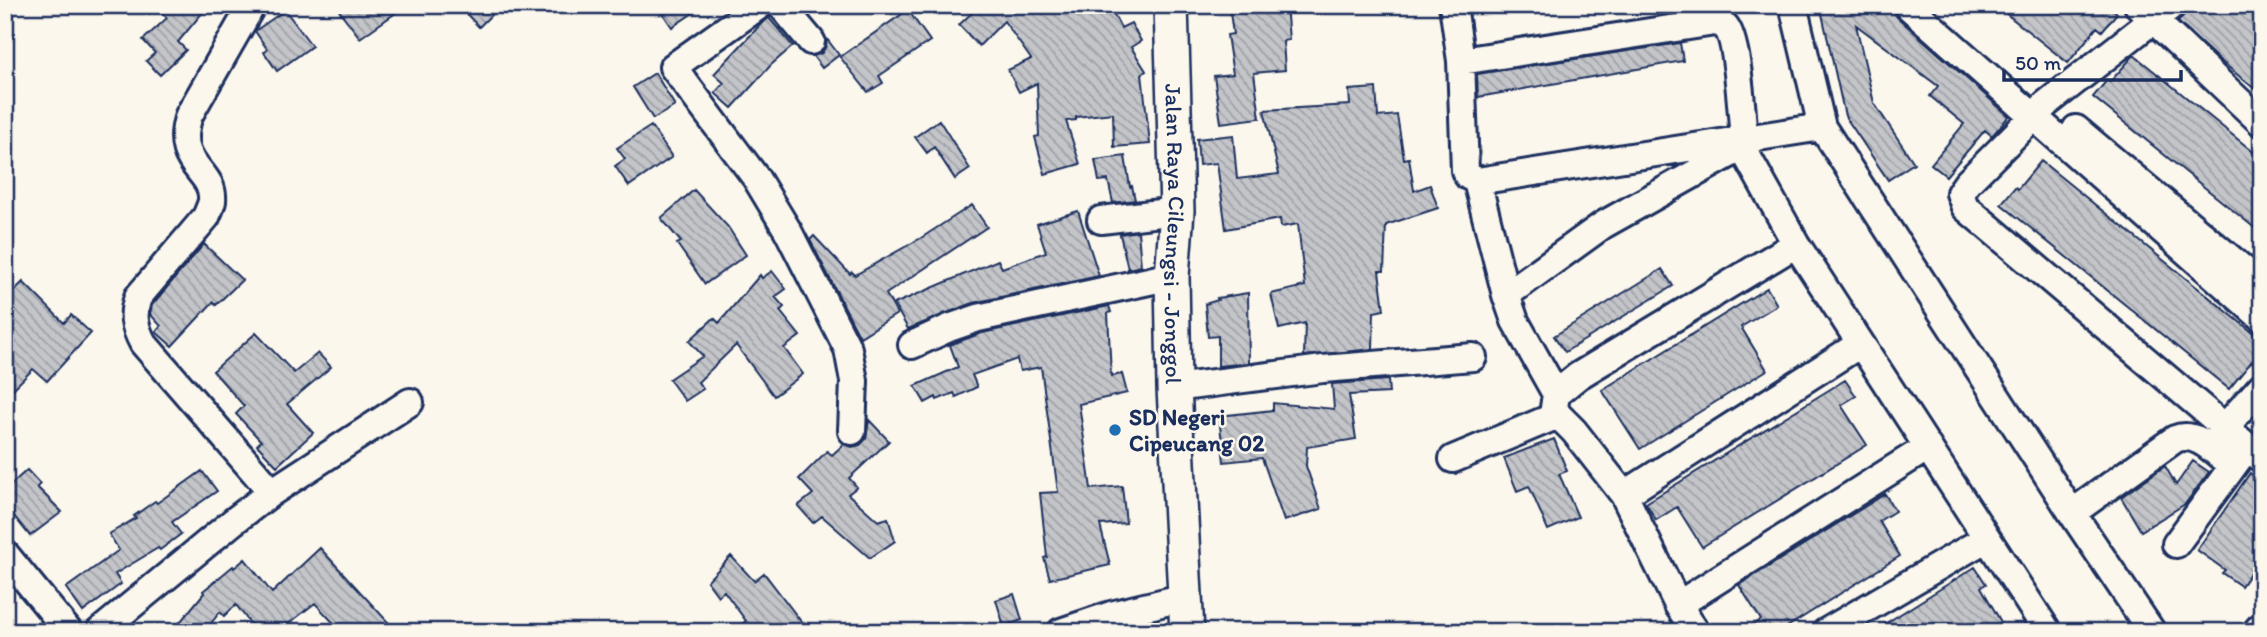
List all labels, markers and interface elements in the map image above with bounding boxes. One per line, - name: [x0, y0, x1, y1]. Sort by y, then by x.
- scale bar: [2004, 38, 2181, 82]
- text: 50 m: [2015, 50, 2062, 75]
- street label: Jalan Raya Cileungsi - Jonggol: [1158, 83, 1191, 385]
- place label: SD Negeri Cipeucang 02: [1129, 403, 1265, 457]
- marker: SD Negeri Cipeucang 02: [1107, 422, 1123, 438]

